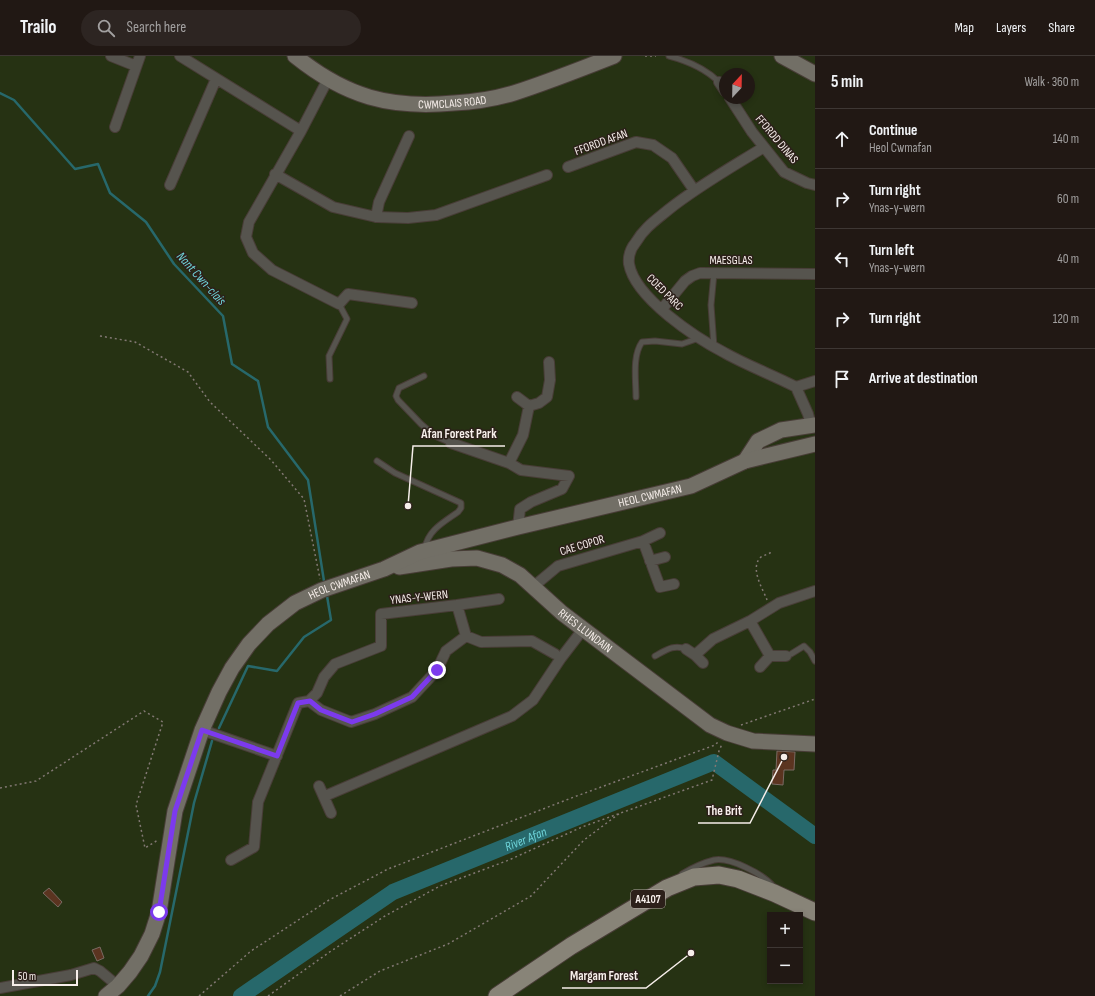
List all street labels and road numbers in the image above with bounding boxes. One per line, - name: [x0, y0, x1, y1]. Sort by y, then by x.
- street label: CWMCLAIS ROAD: [418, 93, 487, 112]
- street label: FFORDD DINAS: [752, 112, 801, 167]
- street label: FFORDD AFAN: [573, 126, 630, 159]
- street label: MAESGLAS: [709, 253, 753, 268]
- street label: COED PARC: [643, 271, 686, 314]
- street label: HEOL CWMAFAN: [617, 481, 683, 511]
- street label: CAE COPOR: [558, 531, 607, 559]
- street label: HEOL CWMAFAN: [306, 567, 372, 603]
- street label: YNAS-Y-WERN: [389, 587, 449, 608]
- street label: RHES LLUNDAIN: [555, 606, 615, 656]
- road number: A4107: [631, 890, 665, 908]

